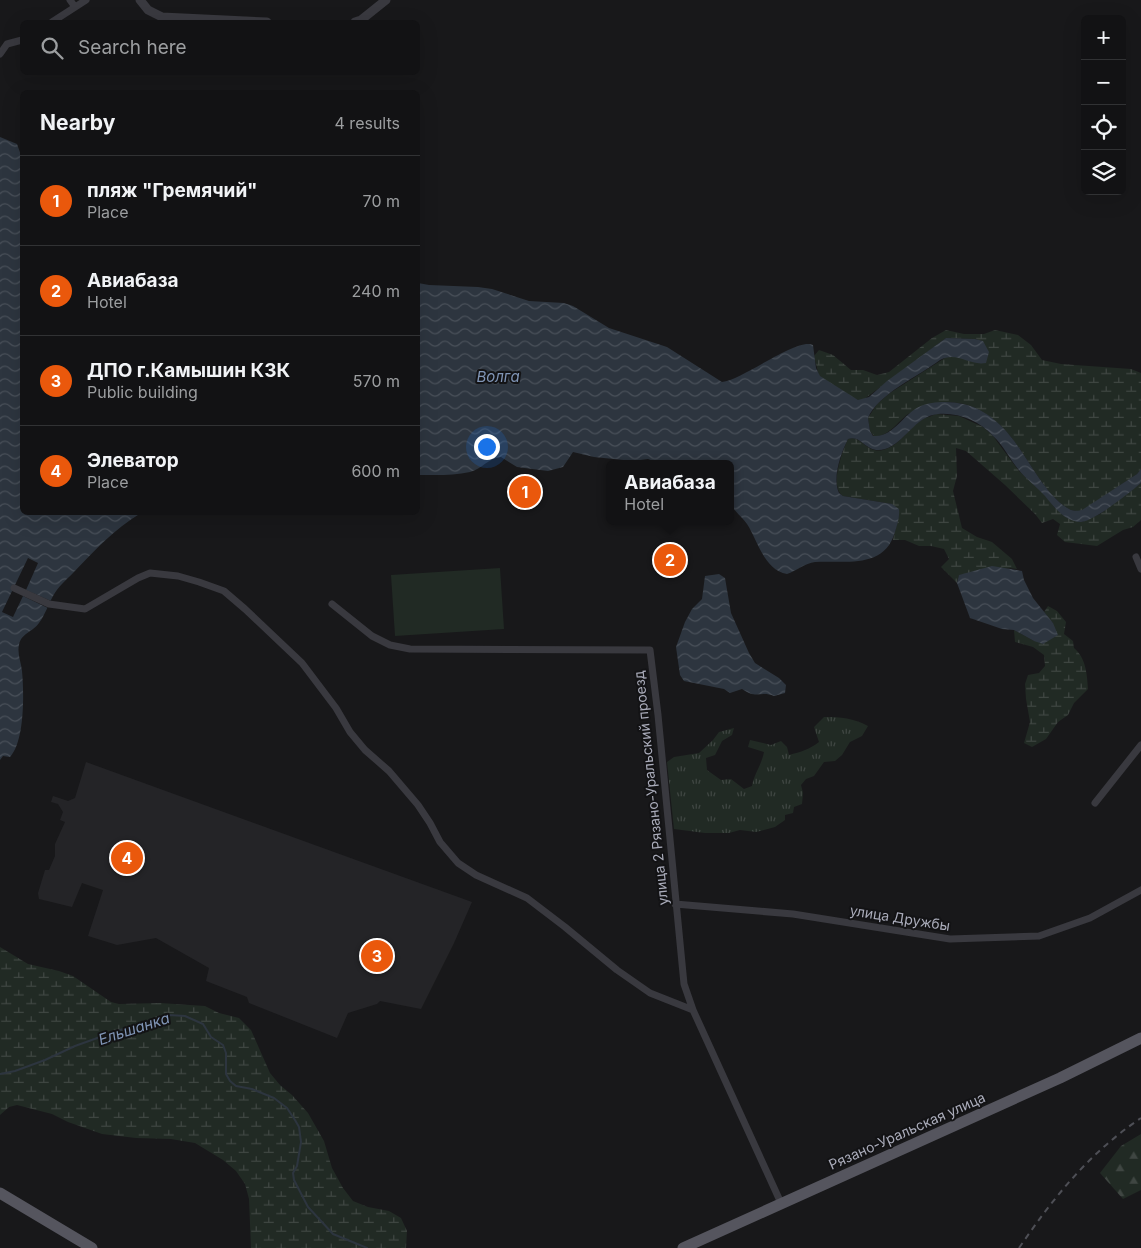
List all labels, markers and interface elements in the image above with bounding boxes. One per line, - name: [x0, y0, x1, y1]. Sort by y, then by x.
- map controls: [1081, 15, 1126, 195]
- button: +: [1081, 15, 1126, 60]
- search box: [20, 20, 420, 75]
- icon: search: [38, 34, 66, 62]
- text: Search here: [78, 36, 187, 59]
- button: −: [1081, 60, 1126, 105]
- button: locate: [1081, 105, 1126, 150]
- text: Nearby: [40, 110, 115, 135]
- text: 4 results: [335, 113, 400, 133]
- button: layers: [1081, 150, 1126, 195]
- text: пляж "Гремячий": [87, 179, 257, 202]
- text: 1: [53, 191, 59, 211]
- text: 70 m: [363, 191, 400, 211]
- text: Place: [87, 202, 129, 222]
- text: Авиабаза: [87, 269, 179, 292]
- text: 2: [51, 281, 61, 301]
- text: 240 m: [352, 281, 400, 301]
- text: Hotel: [87, 292, 127, 312]
- text: ДПО г.Камышин КЗК: [87, 359, 290, 382]
- water label: Волга: [476, 367, 520, 386]
- text: 3: [51, 371, 61, 391]
- text: 570 m: [353, 371, 400, 391]
- text: Public building: [87, 382, 198, 402]
- your location: [474, 434, 500, 460]
- text: Элеватор: [87, 449, 179, 472]
- popup: [606, 460, 734, 525]
- text: 4: [51, 461, 61, 481]
- text: 600 m: [351, 461, 400, 481]
- text: Авиабаза: [624, 471, 716, 494]
- text: Place: [87, 472, 129, 492]
- pin: 1: [509, 473, 541, 511]
- text: Hotel: [624, 494, 664, 514]
- pin: 2: [654, 541, 686, 579]
- street label: улица 2 Рязано-Уральский проезд: [630, 670, 671, 906]
- pin: 4: [111, 839, 143, 877]
- street label: улица Дружбы: [849, 901, 951, 934]
- pin: 3: [361, 937, 393, 975]
- water label: Ельшанка: [96, 1008, 172, 1049]
- street label: Рязано-Уральская улица: [826, 1088, 988, 1173]

